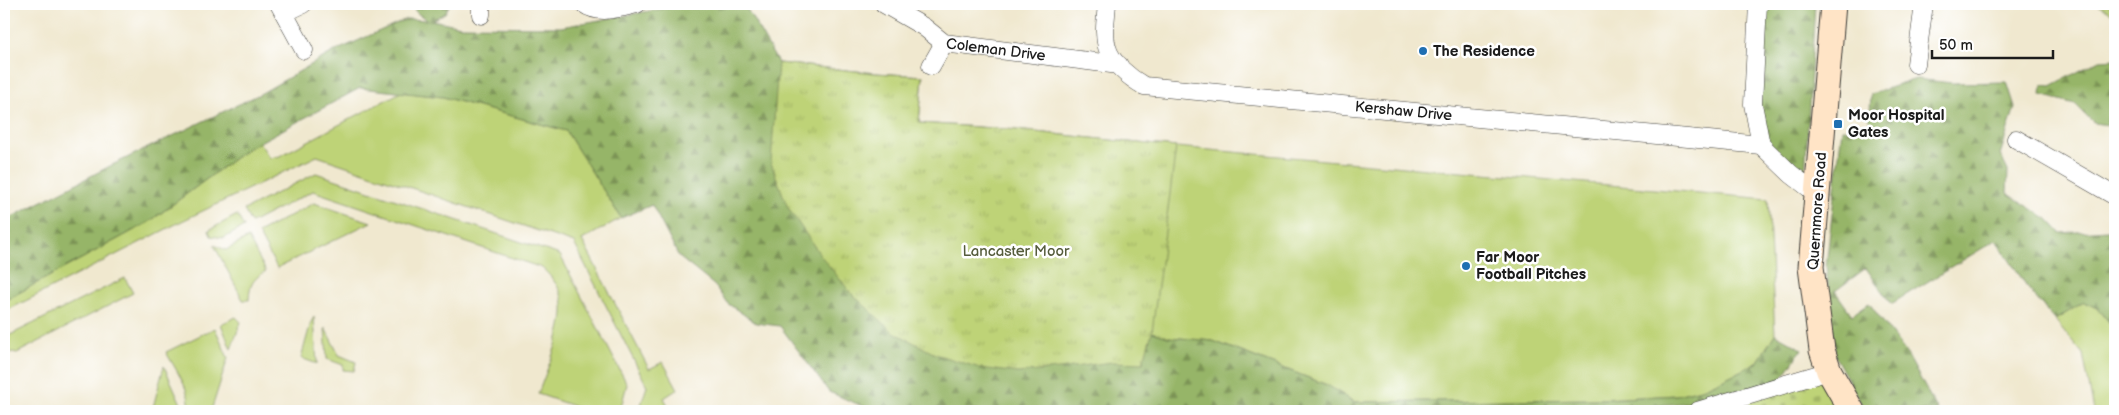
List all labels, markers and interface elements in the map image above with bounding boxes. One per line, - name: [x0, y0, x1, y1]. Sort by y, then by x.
- scale bar: [1932, 28, 2053, 60]
- street label: Coleman Drive: [945, 34, 1047, 66]
- text: 50 m: [1939, 36, 1973, 55]
- place label: The Residence: [1433, 42, 1535, 61]
- marker: The Residence: [1417, 45, 1429, 57]
- street label: Kershaw Drive: [1354, 97, 1453, 125]
- place label: Moor Hospital Gates: [1848, 106, 1945, 142]
- marker: Moor Hospital Gates: [1832, 118, 1844, 130]
- street label: Quernmore Road: [1804, 151, 1831, 271]
- park label: Lancaster Moor: [963, 242, 1070, 261]
- place label: Far Moor Football Pitches: [1476, 248, 1586, 284]
- marker: Far Moor Football Pitches: [1460, 260, 1472, 272]

